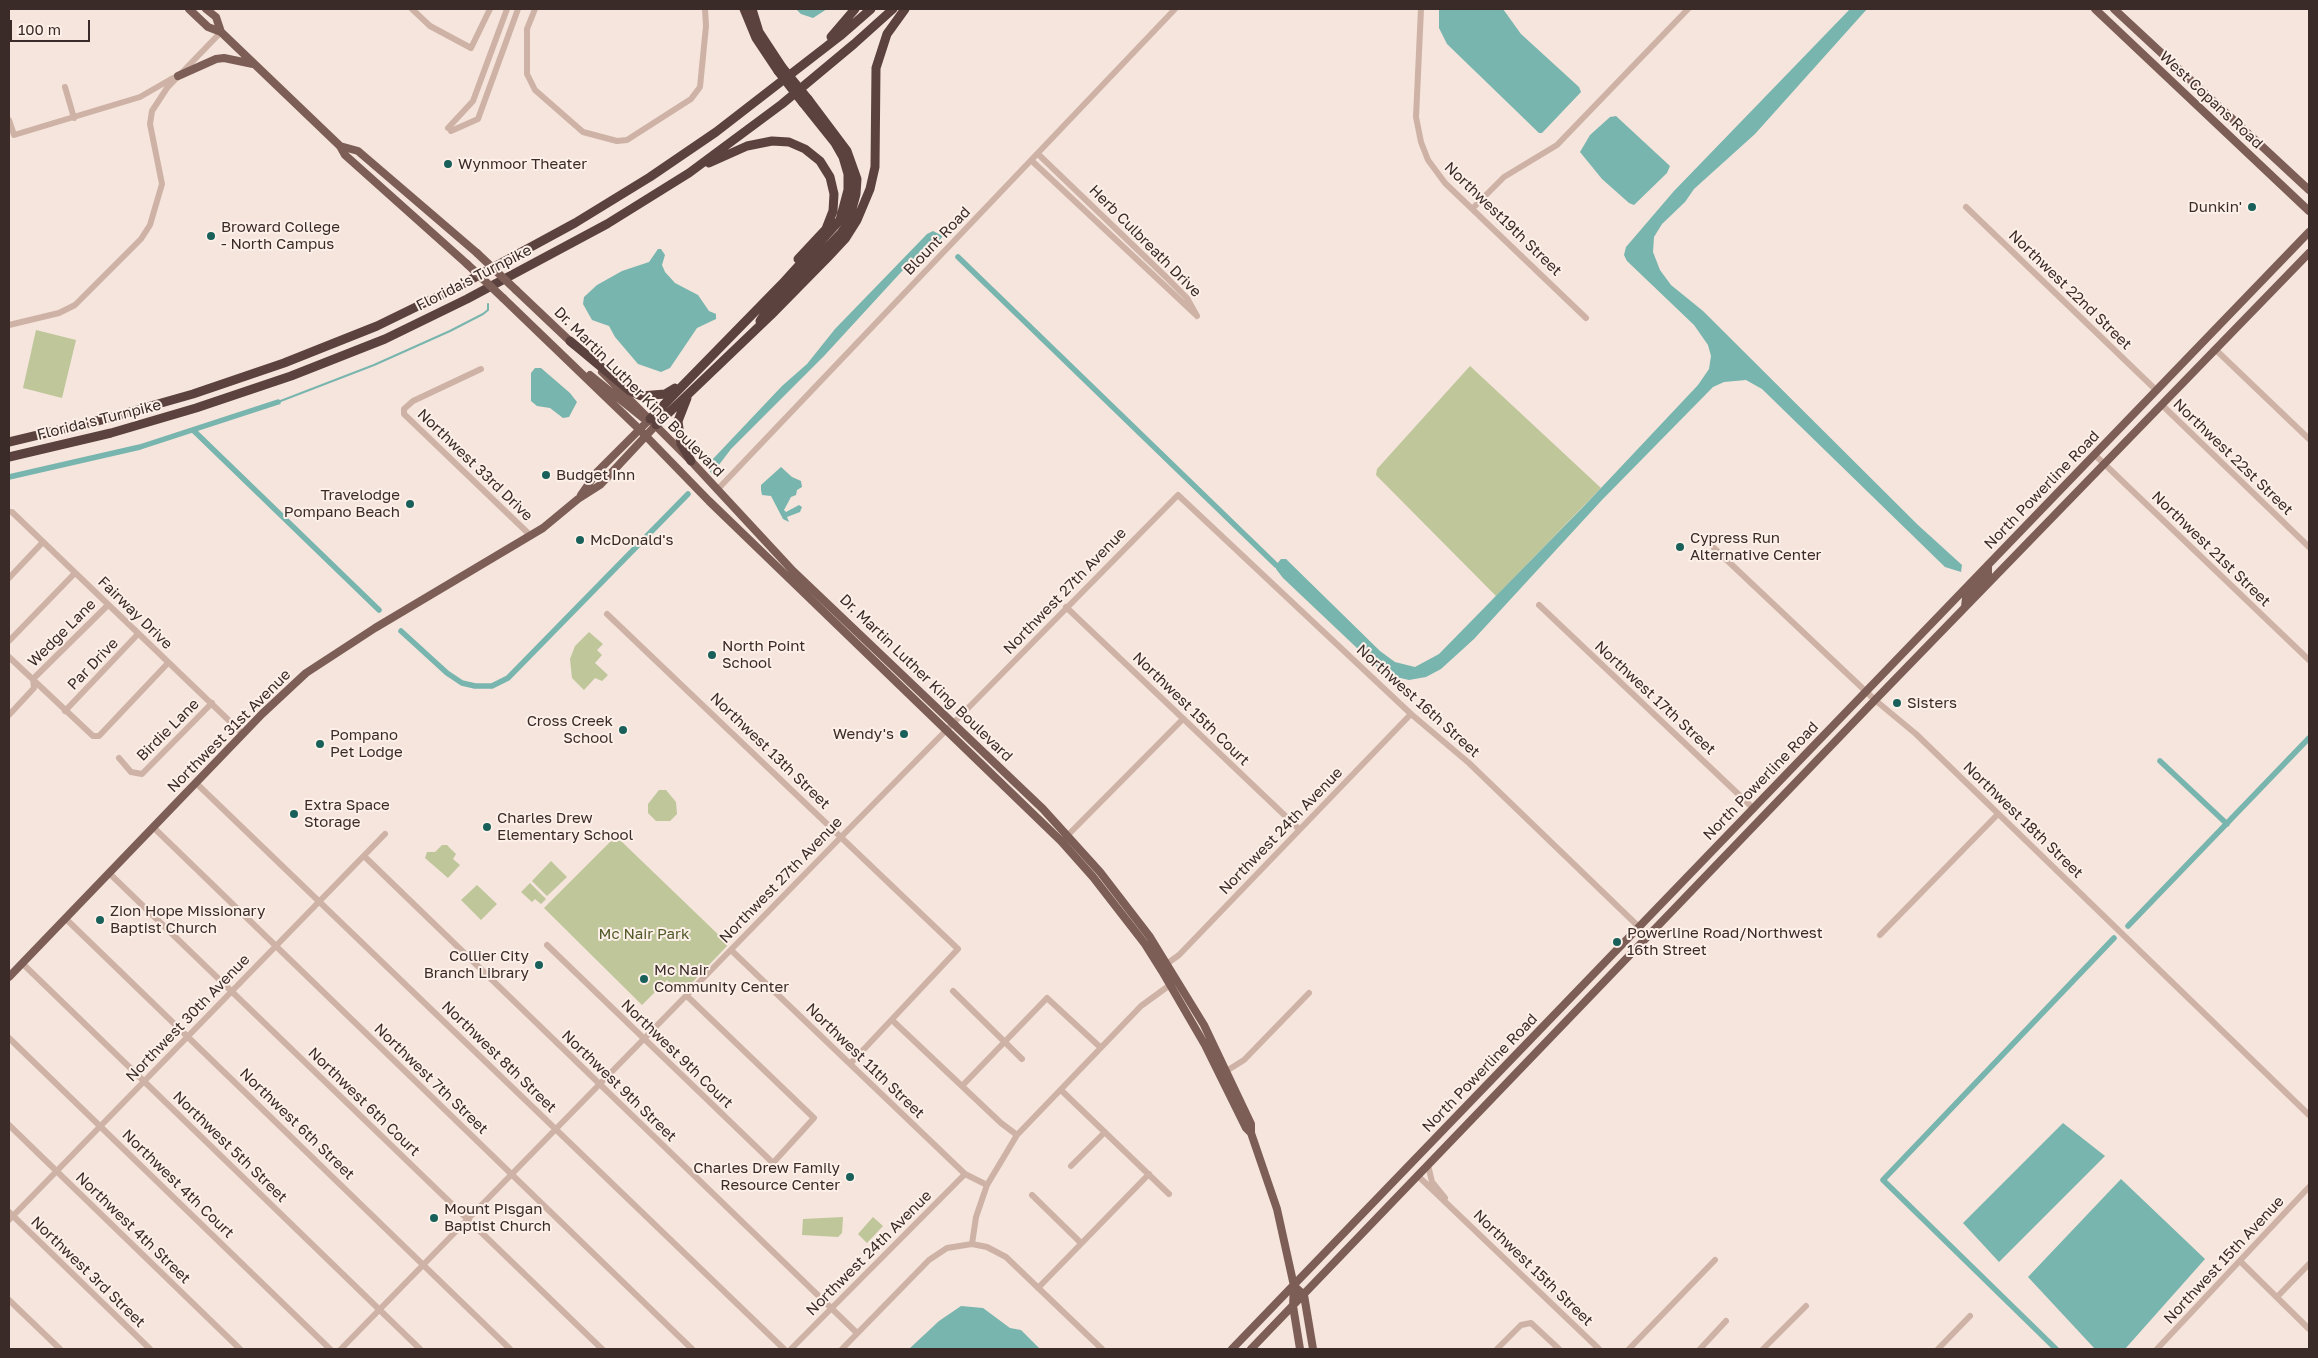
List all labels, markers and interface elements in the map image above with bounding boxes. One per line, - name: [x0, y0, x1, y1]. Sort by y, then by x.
- scale bar: [12, 10, 92, 42]
- text: 100 m: [18, 20, 61, 38]
- street label: West Copans Road: [2156, 47, 2266, 153]
- place label: Wynmoor Theater: [458, 155, 587, 173]
- marker: Wynmoor Theater: [442, 158, 454, 170]
- street label: Northwest19th Street: [1441, 158, 1565, 280]
- street label: Herb Culbreath Drive: [1085, 181, 1205, 301]
- place label: Dunkin': [2188, 198, 2242, 216]
- marker: Dunkin': [2246, 201, 2258, 213]
- street label: Blount Road: [900, 203, 974, 279]
- place label: Broward College - North Campus: [221, 218, 340, 253]
- street label: Northwest 22nd Street: [2005, 227, 2135, 353]
- marker: Broward College - North Campus: [205, 230, 217, 242]
- street label: Florida's Turnpike: [413, 241, 535, 315]
- street label: Dr. Martin Luther King Boulevard: [550, 303, 728, 481]
- street label: Northwest 22st Street: [2169, 395, 2297, 519]
- street label: Florida's Turnpike: [35, 396, 163, 444]
- street label: Northwest 33rd Drive: [414, 405, 536, 525]
- street label: North Powerline Road: [1981, 427, 2103, 553]
- place label: Budget Inn: [556, 466, 635, 484]
- marker: Budget Inn: [540, 469, 552, 481]
- place label: Travelodge Pompano Beach: [284, 486, 400, 521]
- street label: Northwest 21st Street: [2148, 488, 2274, 610]
- marker: Travelodge Pompano Beach: [404, 498, 416, 510]
- street label: Northwest 27th Avenue: [1000, 524, 1130, 658]
- place label: Cypress Run Alternative Center: [1690, 529, 1821, 564]
- place label: McDonald's: [590, 531, 673, 549]
- marker: McDonald's: [574, 534, 586, 546]
- marker: Cypress Run Alternative Center: [1674, 541, 1686, 553]
- street label: Fairway Drive: [94, 573, 176, 653]
- street label: Dr. Martin Luther King Boulevard: [836, 591, 1016, 765]
- street label: Wedge Lane: [24, 595, 100, 671]
- street label: Par Drive: [64, 634, 122, 694]
- place label: North Point School: [722, 637, 805, 672]
- street label: Northwest 17th Street: [1591, 637, 1719, 759]
- street label: Northwest 16th Street: [1353, 641, 1483, 761]
- marker: North Point School: [706, 649, 718, 661]
- street label: Northwest 15th Court: [1129, 649, 1253, 769]
- street label: Northwest 31st Avenue: [164, 666, 294, 796]
- street label: Northwest 13th Street: [706, 689, 834, 813]
- place label: Sisters: [1907, 694, 1957, 712]
- street label: Birdie Lane: [133, 695, 203, 765]
- marker: Sisters: [1891, 697, 1903, 709]
- place label: Cross Creek School: [527, 712, 613, 747]
- street label: North Powerline Road: [1700, 718, 1822, 844]
- marker: Cross Creek School: [617, 724, 629, 736]
- place label: Wendy's: [833, 725, 894, 743]
- place label: Pompano Pet Lodge: [330, 726, 403, 761]
- marker: Wendy's: [898, 728, 910, 740]
- marker: Pompano Pet Lodge: [314, 738, 326, 750]
- street label: Northwest 18th Street: [1959, 758, 2087, 882]
- street label: Northwest 24th Avenue: [1216, 764, 1346, 898]
- place label: Extra Space Storage: [304, 796, 390, 831]
- marker: Extra Space Storage: [288, 808, 300, 820]
- place label: Charles Drew Elementary School: [497, 809, 633, 844]
- street label: Northwest 27th Avenue: [716, 813, 846, 947]
- marker: Charles Drew Elementary School: [481, 821, 493, 833]
- place label: Zion Hope Missionary Baptist Church: [110, 902, 265, 937]
- marker: Zion Hope Missionary Baptist Church: [94, 914, 106, 926]
- place label: Powerline Road/Northwest 16th Street: [1627, 924, 1823, 959]
- park label: Mc Nair Park: [599, 925, 689, 943]
- marker: Powerline Road/Northwest 16th Street: [1611, 936, 1623, 948]
- place label: Collier City Branch Library: [424, 947, 529, 982]
- street label: Northwest 30th Avenue: [122, 951, 254, 1085]
- marker: Collier City Branch Library: [533, 959, 545, 971]
- place label: Mc Nair Community Center: [654, 961, 789, 996]
- marker: Mc Nair Community Center: [638, 973, 650, 985]
- street label: Northwest 9th Court: [617, 996, 737, 1112]
- street label: Northwest 8th Street: [438, 998, 560, 1116]
- street label: Northwest 11th Street: [802, 1000, 928, 1122]
- street label: North Powerline Road: [1419, 1010, 1541, 1136]
- street label: Northwest 7th Street: [370, 1020, 492, 1138]
- street label: Northwest 9th Street: [558, 1027, 680, 1145]
- street label: Northwest 6th Court: [304, 1044, 424, 1160]
- street label: Northwest 6th Street: [236, 1065, 358, 1183]
- street label: Northwest 5th Street: [169, 1088, 291, 1206]
- street label: Northwest 4th Court: [118, 1126, 238, 1242]
- place label: Charles Drew Family Resource Center: [693, 1159, 840, 1194]
- street label: Northwest 4th Street: [72, 1169, 194, 1287]
- marker: Charles Drew Family Resource Center: [844, 1171, 856, 1183]
- street label: Northwest 24th Avenue: [803, 1187, 935, 1319]
- street label: Northwest 15th Avenue: [2160, 1192, 2288, 1328]
- place label: Mount Pisgan Baptist Church: [444, 1200, 551, 1235]
- street label: Northwest 15th Street: [1469, 1206, 1597, 1330]
- marker: Mount Pisgan Baptist Church: [428, 1212, 440, 1224]
- street label: Northwest 3rd Street: [27, 1213, 149, 1331]

